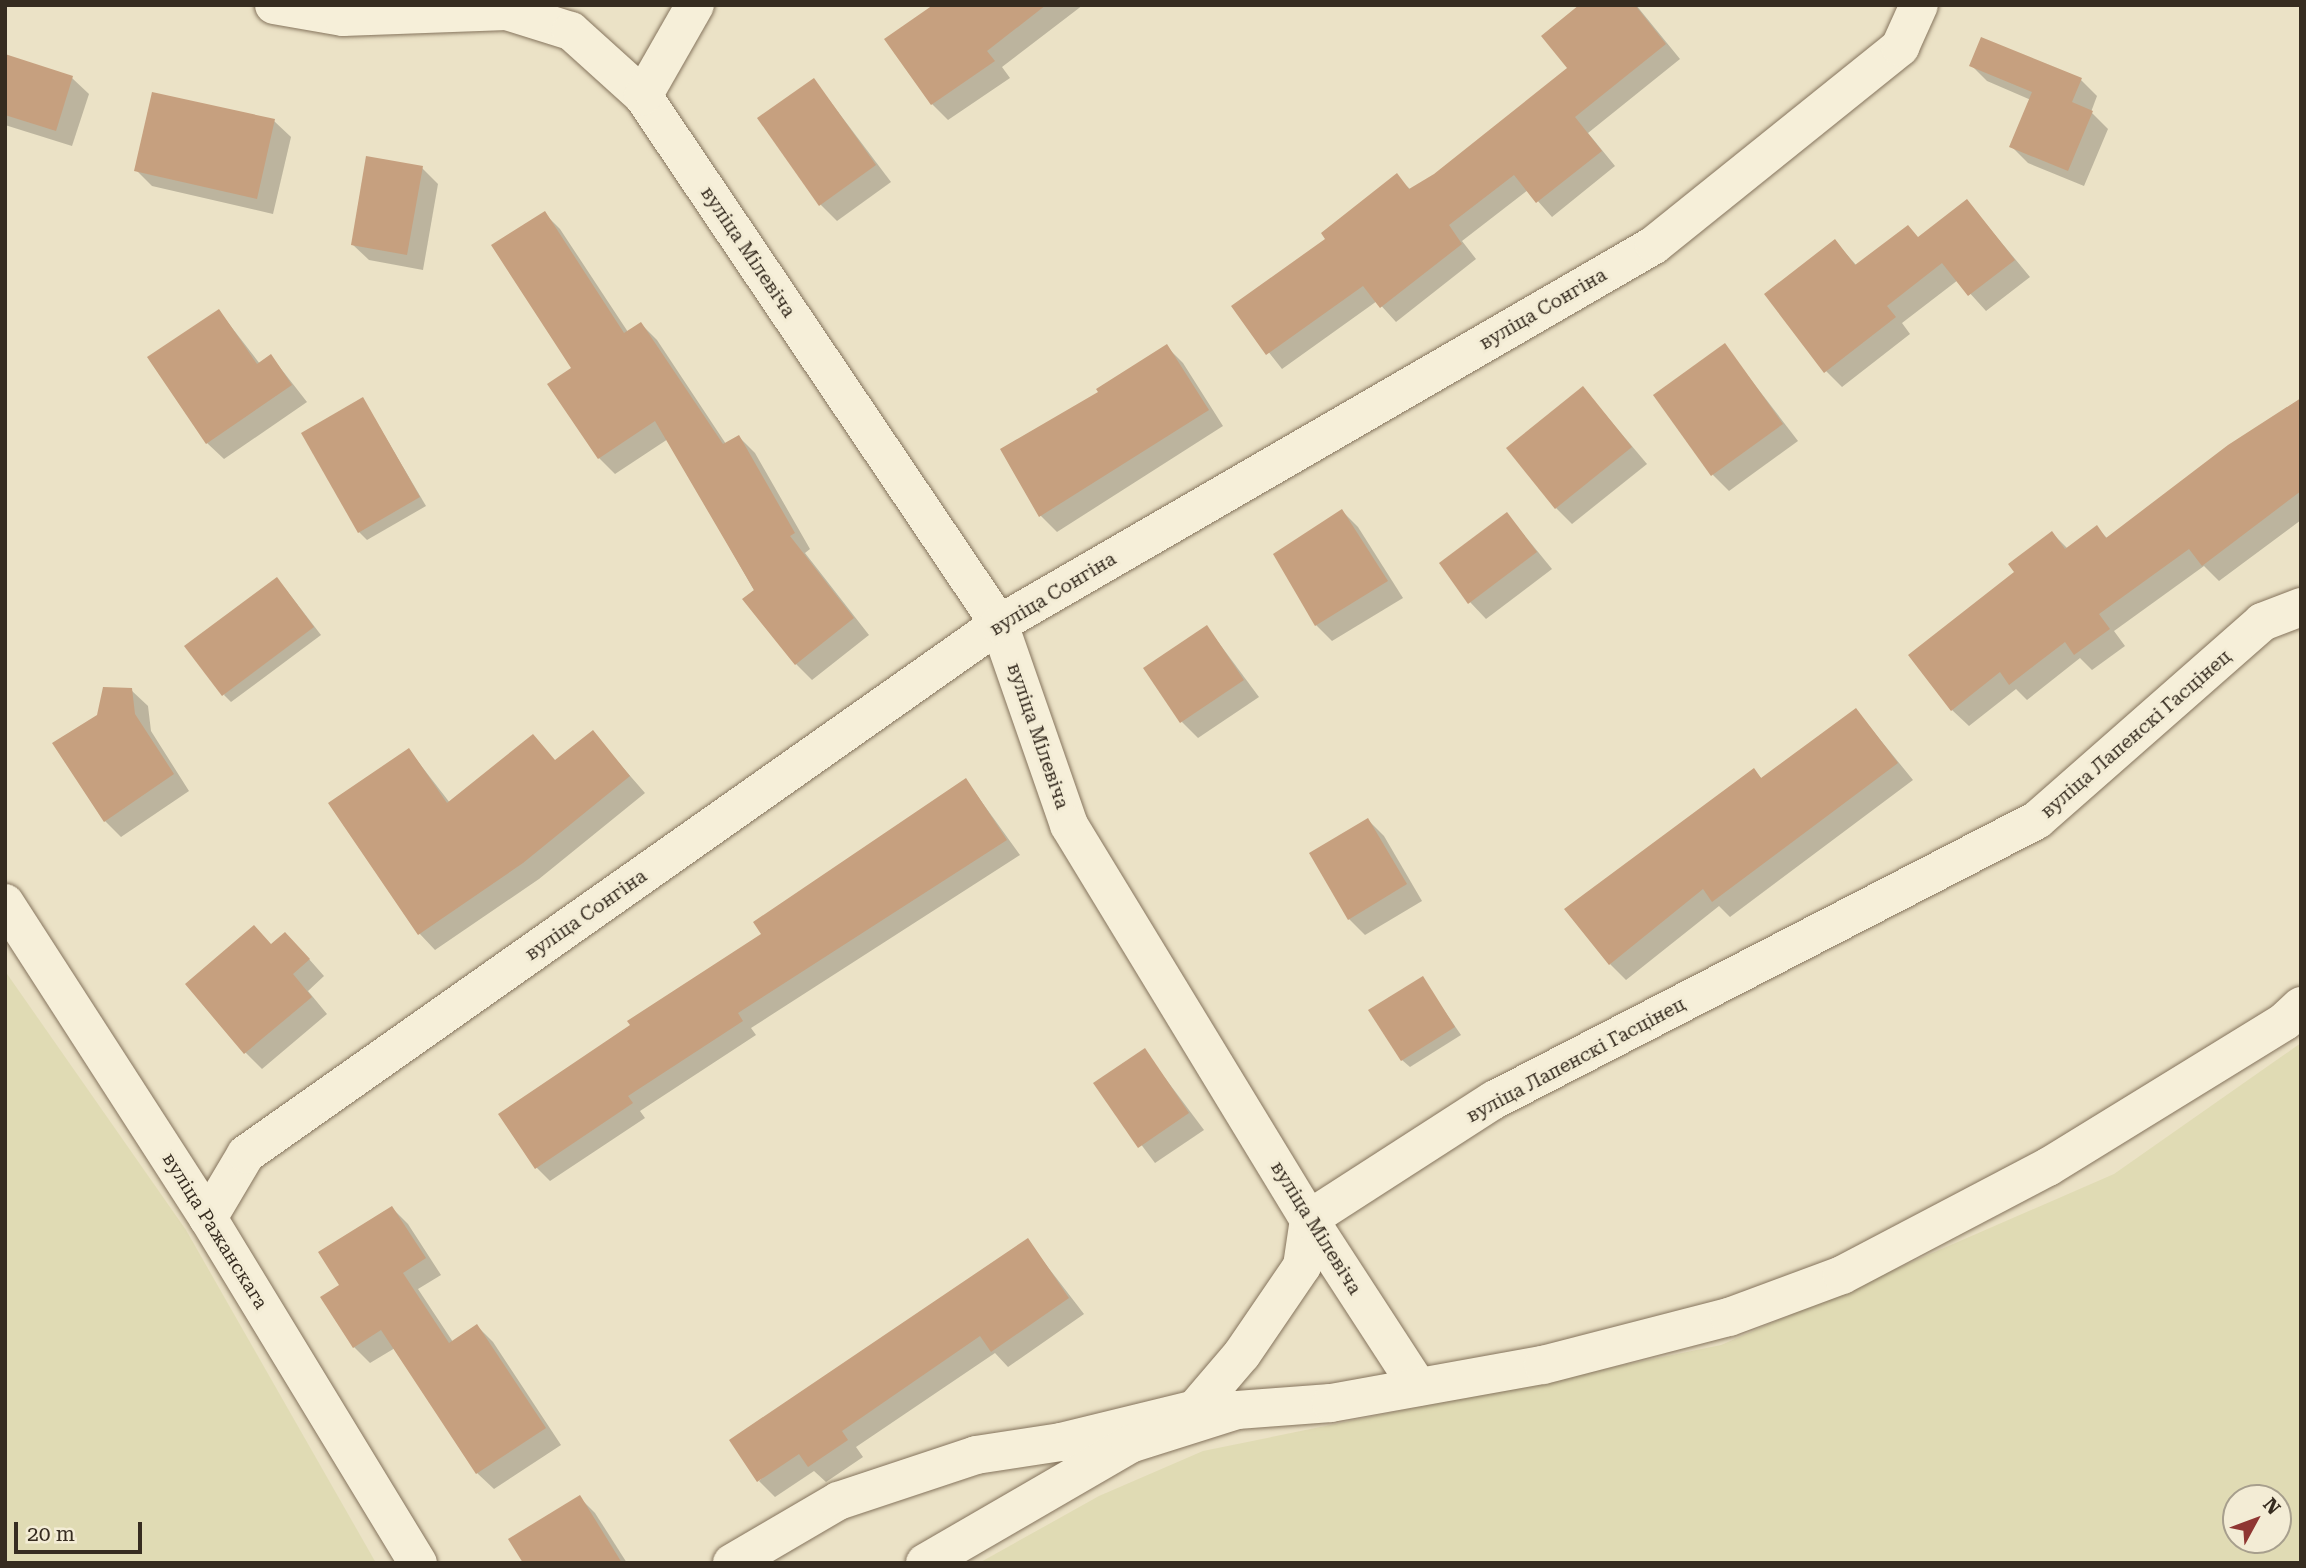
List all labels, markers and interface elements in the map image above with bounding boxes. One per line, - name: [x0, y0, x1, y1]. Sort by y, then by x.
- street label: вуліца Мілевіча: [696, 182, 800, 322]
- street label: вуліца Сонгіна: [1475, 263, 1611, 355]
- street label: вуліца Сонгіна: [986, 547, 1120, 641]
- street label: вуліца Лапенскі Гасцінец: [2036, 645, 2236, 823]
- street label: вуліца Мілевіча: [1002, 660, 1074, 812]
- street label: вуліца Сонгіна: [521, 865, 651, 965]
- street label: вуліца Лапенскі Гасцінец: [1463, 993, 1689, 1127]
- street label: вуліца Ражанскага: [158, 1149, 272, 1313]
- street label: вуліца Мілевіча: [1266, 1157, 1366, 1299]
- north arrow: [2222, 1484, 2292, 1554]
- text: N: [2258, 1493, 2285, 1519]
- scale bar: [18, 1508, 145, 1552]
- text: 20 m: [27, 1522, 75, 1546]

